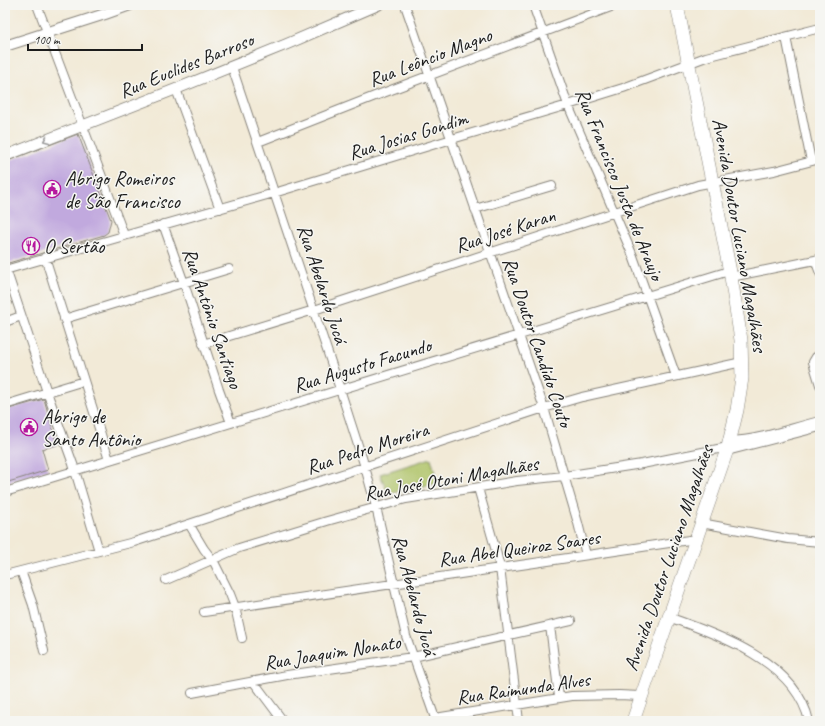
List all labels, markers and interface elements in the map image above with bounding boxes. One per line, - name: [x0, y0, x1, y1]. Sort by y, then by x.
- street label: Rua Leôncio Magno: [365, 22, 496, 92]
- scale bar: [28, 26, 142, 52]
- street label: Rua Euclides Barroso: [115, 26, 259, 104]
- text: 100 m: [34, 32, 61, 48]
- street label: Rua Francisco Justa de Araujo: [570, 85, 670, 286]
- street label: Rua Josias Gondim: [345, 105, 473, 165]
- street label: Avenida Doutor Luciano Magalhães: [707, 116, 773, 356]
- one-way arrow: [42, 135, 49, 143]
- place label: Abrigo Romeiros de São Francisco: [65, 166, 181, 214]
- public building icon: Abrigo Romeiros de São Francisco: [42, 179, 62, 199]
- street label: Rua José Karan: [452, 202, 559, 258]
- street label: Rua Abelardo Jucá: [291, 221, 354, 349]
- place label: O Sertão: [44, 234, 105, 259]
- restaurant icon: O Sertão: [21, 236, 41, 256]
- street label: Rua Antônio Santiago: [177, 245, 249, 393]
- street label: Rua Doutor Candido Couto: [497, 254, 579, 432]
- street label: Rua Augusto Facundo: [290, 332, 436, 398]
- place label: Abrigo de Santo Antônio: [42, 404, 142, 452]
- street label: Rua Pedro Moreira: [303, 416, 433, 480]
- public building icon: Abrigo de Santo Antônio: [19, 417, 39, 437]
- street label: Avenida Doutor Luciano Magalhães: [618, 440, 719, 674]
- street label: Rua José Otoni Magalhães: [362, 450, 542, 506]
- street label: Rua Abel Queiroz Soares: [437, 525, 603, 572]
- street label: Rua Abelardo Jucá: [386, 532, 443, 660]
- street label: Rua Joaquim Nonato: [262, 629, 403, 676]
- street label: Rua Raimunda Alves: [455, 666, 593, 710]

